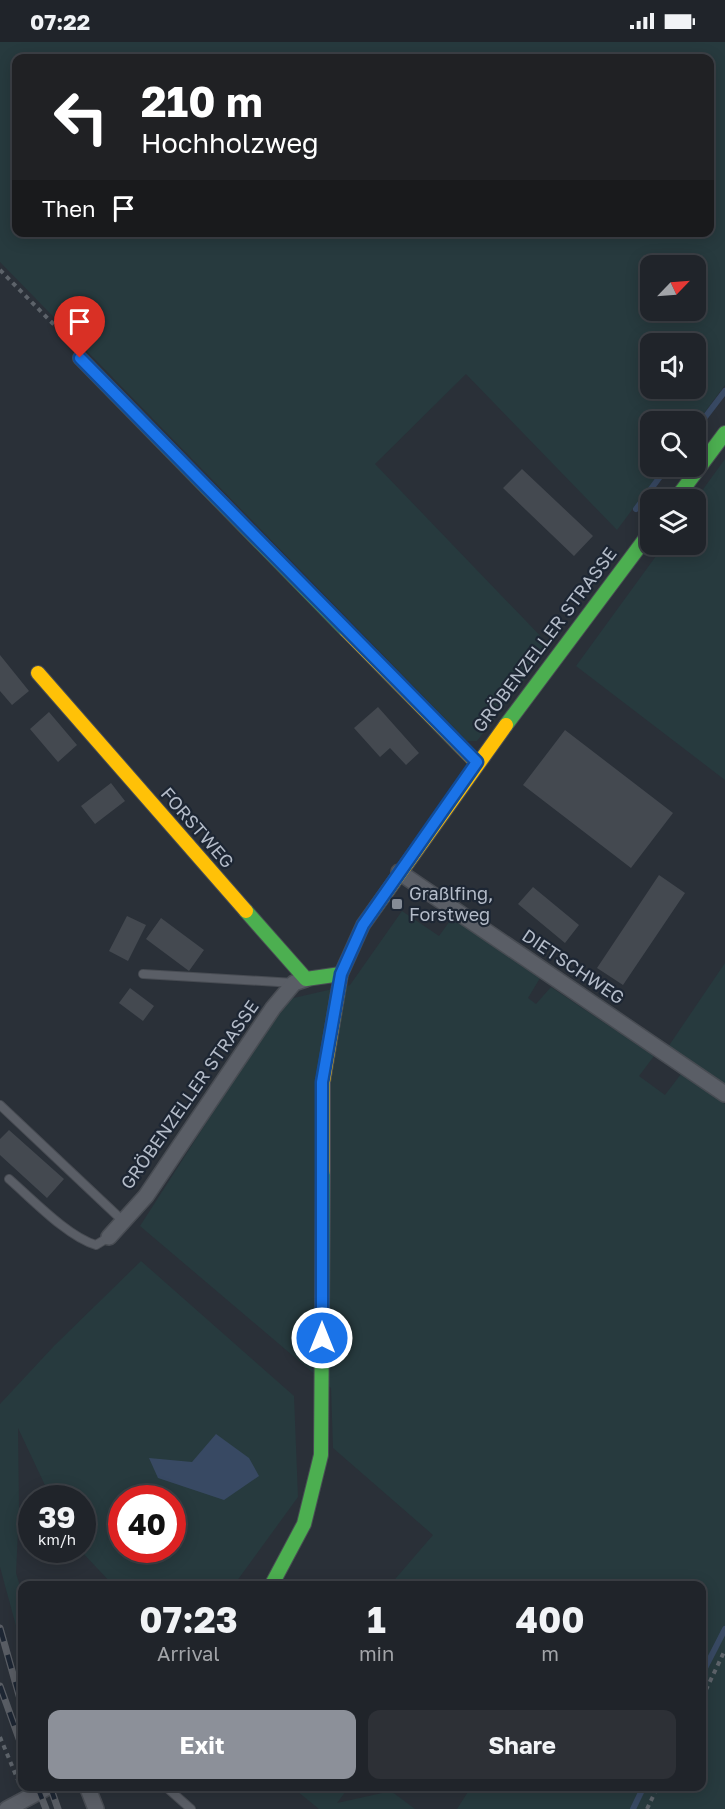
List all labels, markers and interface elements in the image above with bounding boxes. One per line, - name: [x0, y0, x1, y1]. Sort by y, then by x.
- text: 07:22: [30, 8, 90, 35]
- text: 210 m: [141, 76, 263, 126]
- icon: left: [42, 78, 120, 156]
- text: Hochholzweg: [141, 127, 319, 159]
- icon: arrive: [107, 192, 140, 225]
- text: Then: [42, 195, 95, 222]
- north arrow: [640, 255, 706, 321]
- map controls: [640, 255, 706, 555]
- pin: [54, 296, 105, 358]
- icon: arrive: [63, 305, 96, 338]
- button: sound: [640, 333, 706, 399]
- button: search: [640, 411, 706, 477]
- button: layers: [640, 489, 706, 555]
- street label: GRÖBENZELLER STRASSE: [468, 543, 621, 736]
- street label: FORSTWEG: [157, 782, 239, 872]
- place label: Graßlfing, Forstweg: [409, 882, 493, 925]
- marker: Graßlfing, Forstweg: [390, 897, 404, 911]
- street label: DIETSCHWEG: [518, 924, 629, 1008]
- street label: GRÖBENZELLER STRASSE: [115, 996, 263, 1193]
- position arrow: [290, 1306, 354, 1370]
- speed limit sign: 40: [108, 1485, 186, 1563]
- text: 39: [38, 1499, 76, 1535]
- text: km/h: [38, 1530, 76, 1548]
- text: 07:23: [139, 1598, 238, 1641]
- text: 1: [367, 1598, 386, 1641]
- text: 400: [515, 1598, 585, 1641]
- text: Arrival: [157, 1641, 220, 1665]
- text: min: [359, 1641, 394, 1665]
- text: m: [541, 1641, 559, 1665]
- button: Exit: [48, 1710, 356, 1779]
- button: Share: [368, 1710, 676, 1779]

